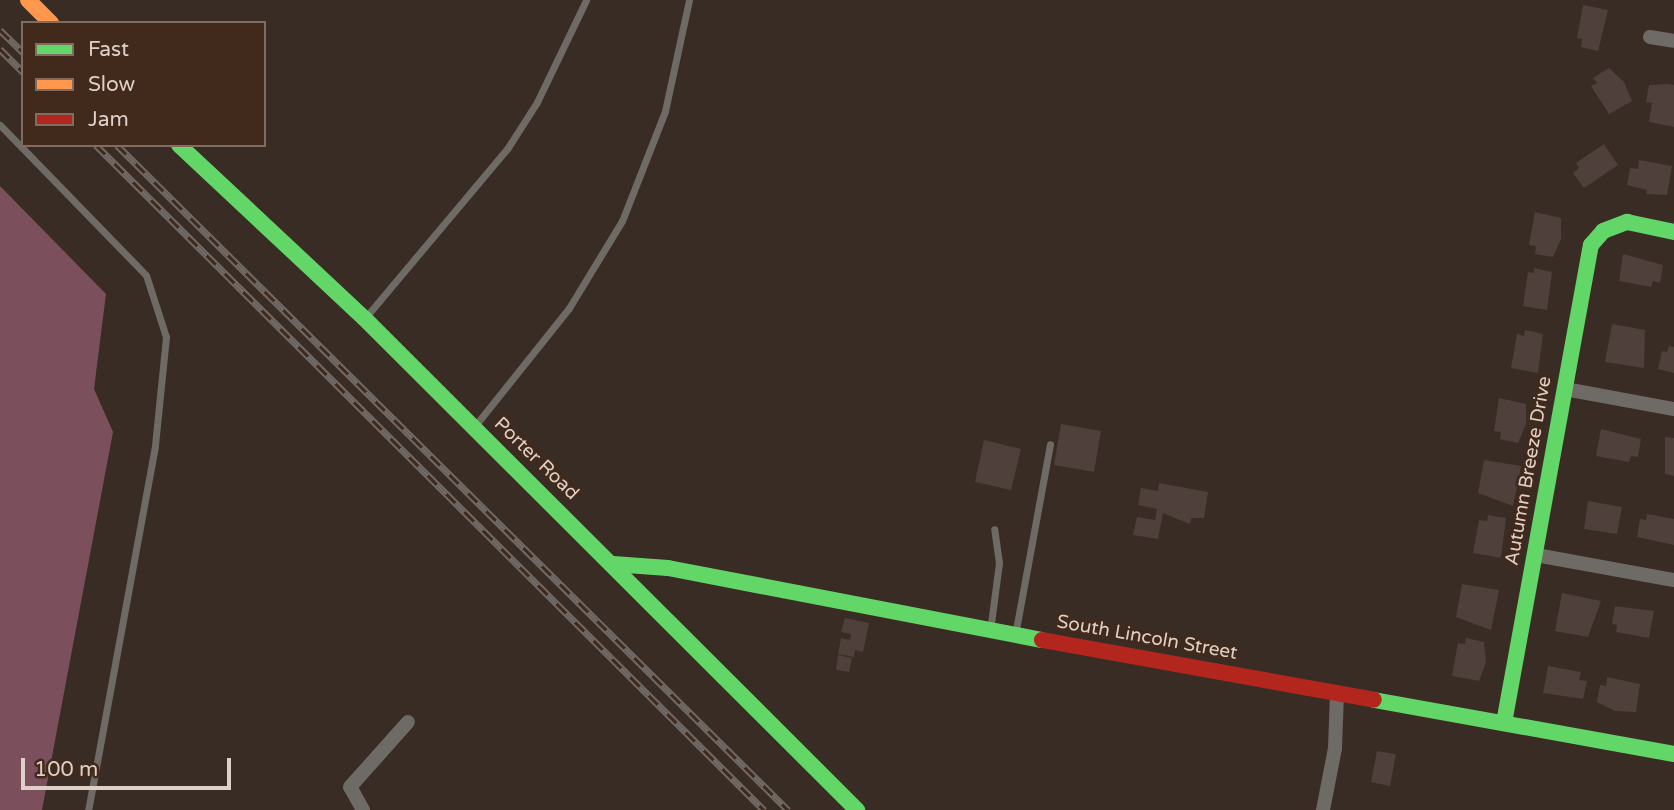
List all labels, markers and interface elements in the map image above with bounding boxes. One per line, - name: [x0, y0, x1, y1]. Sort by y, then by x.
- legend: [21, 21, 266, 147]
- text: Fast: [88, 37, 129, 62]
- text: Slow: [88, 72, 135, 97]
- text: Jam: [88, 107, 129, 132]
- street label: Autumn Breeze Drive: [1501, 375, 1557, 567]
- street label: Porter Road: [489, 413, 583, 505]
- street label: South Lincoln Street: [1055, 611, 1239, 665]
- scale bar: [24, 744, 234, 788]
- text: 100 m: [34, 757, 98, 782]

